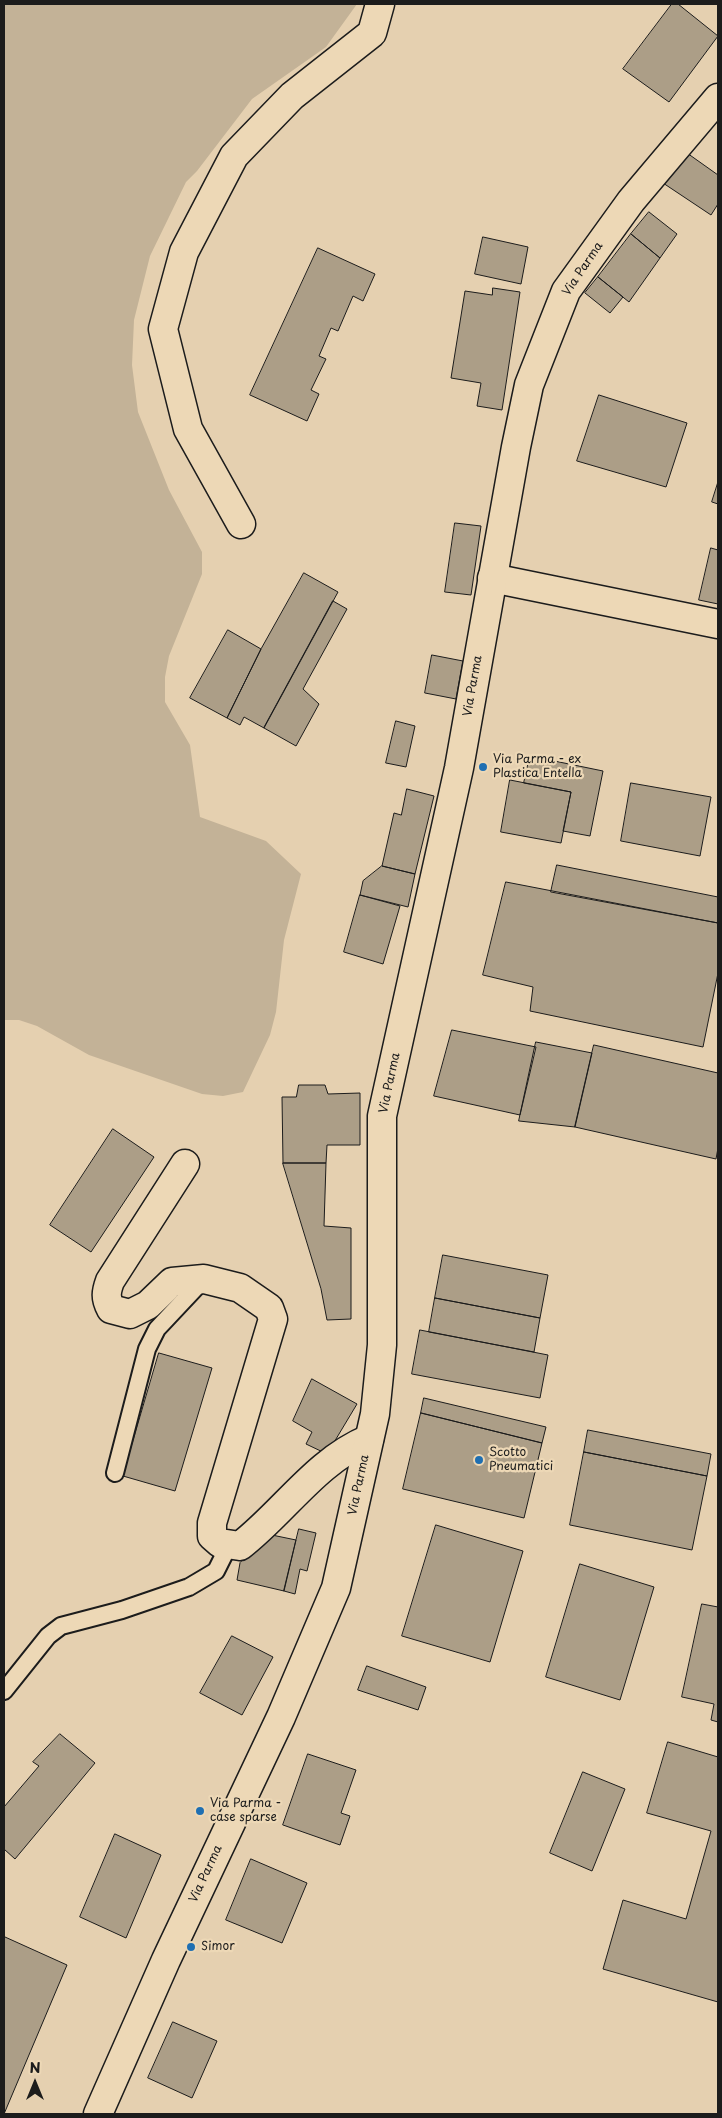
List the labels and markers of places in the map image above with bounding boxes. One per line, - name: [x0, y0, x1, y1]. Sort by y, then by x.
- place label: Via Parma - ex Plastica Entella: [493, 753, 582, 781]
- marker: Via Parma - ex Plastica Entella: [477, 761, 489, 773]
- place label: Scotto Pneumatici: [489, 1446, 553, 1474]
- marker: Scotto Pneumatici: [473, 1454, 485, 1466]
- place label: Via Parma - case sparse: [210, 1797, 281, 1825]
- marker: Via Parma - case sparse: [194, 1805, 206, 1817]
- place label: Simor: [201, 1940, 235, 1954]
- marker: Simor: [185, 1941, 197, 1953]

